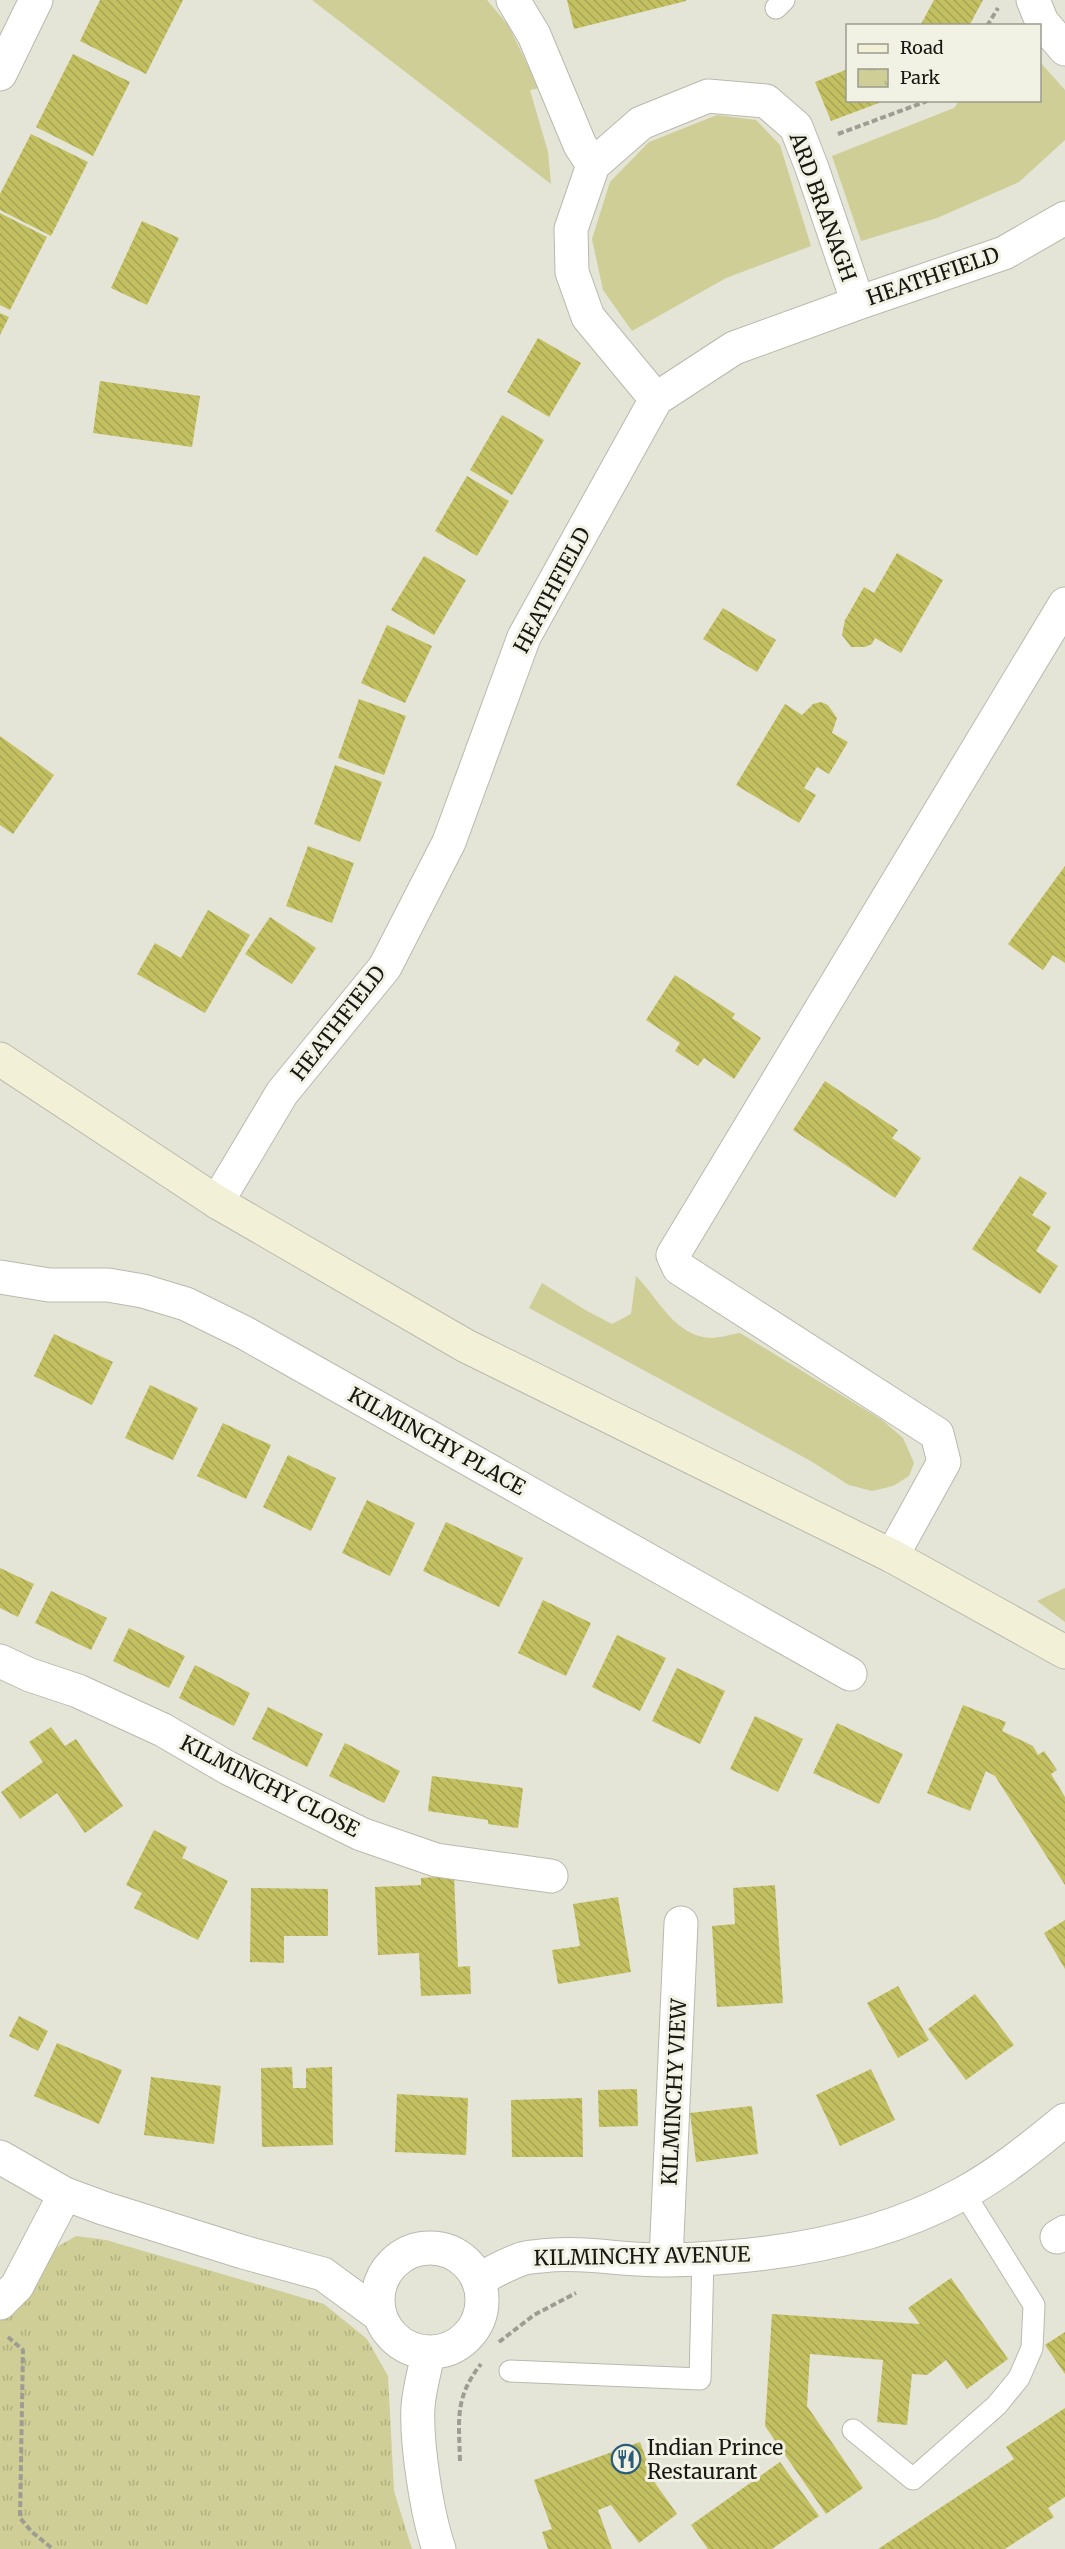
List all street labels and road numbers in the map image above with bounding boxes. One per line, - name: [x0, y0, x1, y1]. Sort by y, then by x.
- street label: ARD BRANAGH: [783, 128, 863, 285]
- street label: HEATHFIELD: [863, 241, 1003, 311]
- street label: HEATHFIELD: [508, 522, 597, 658]
- street label: HEATHFIELD: [285, 960, 391, 1086]
- street label: KILMINCHY PLACE: [344, 1381, 531, 1501]
- street label: KILMINCHY CLOSE: [176, 1729, 365, 1843]
- street label: KILMINCHY VIEW: [656, 1997, 692, 2186]
- street label: KILMINCHY AVENUE: [533, 2241, 751, 2271]

